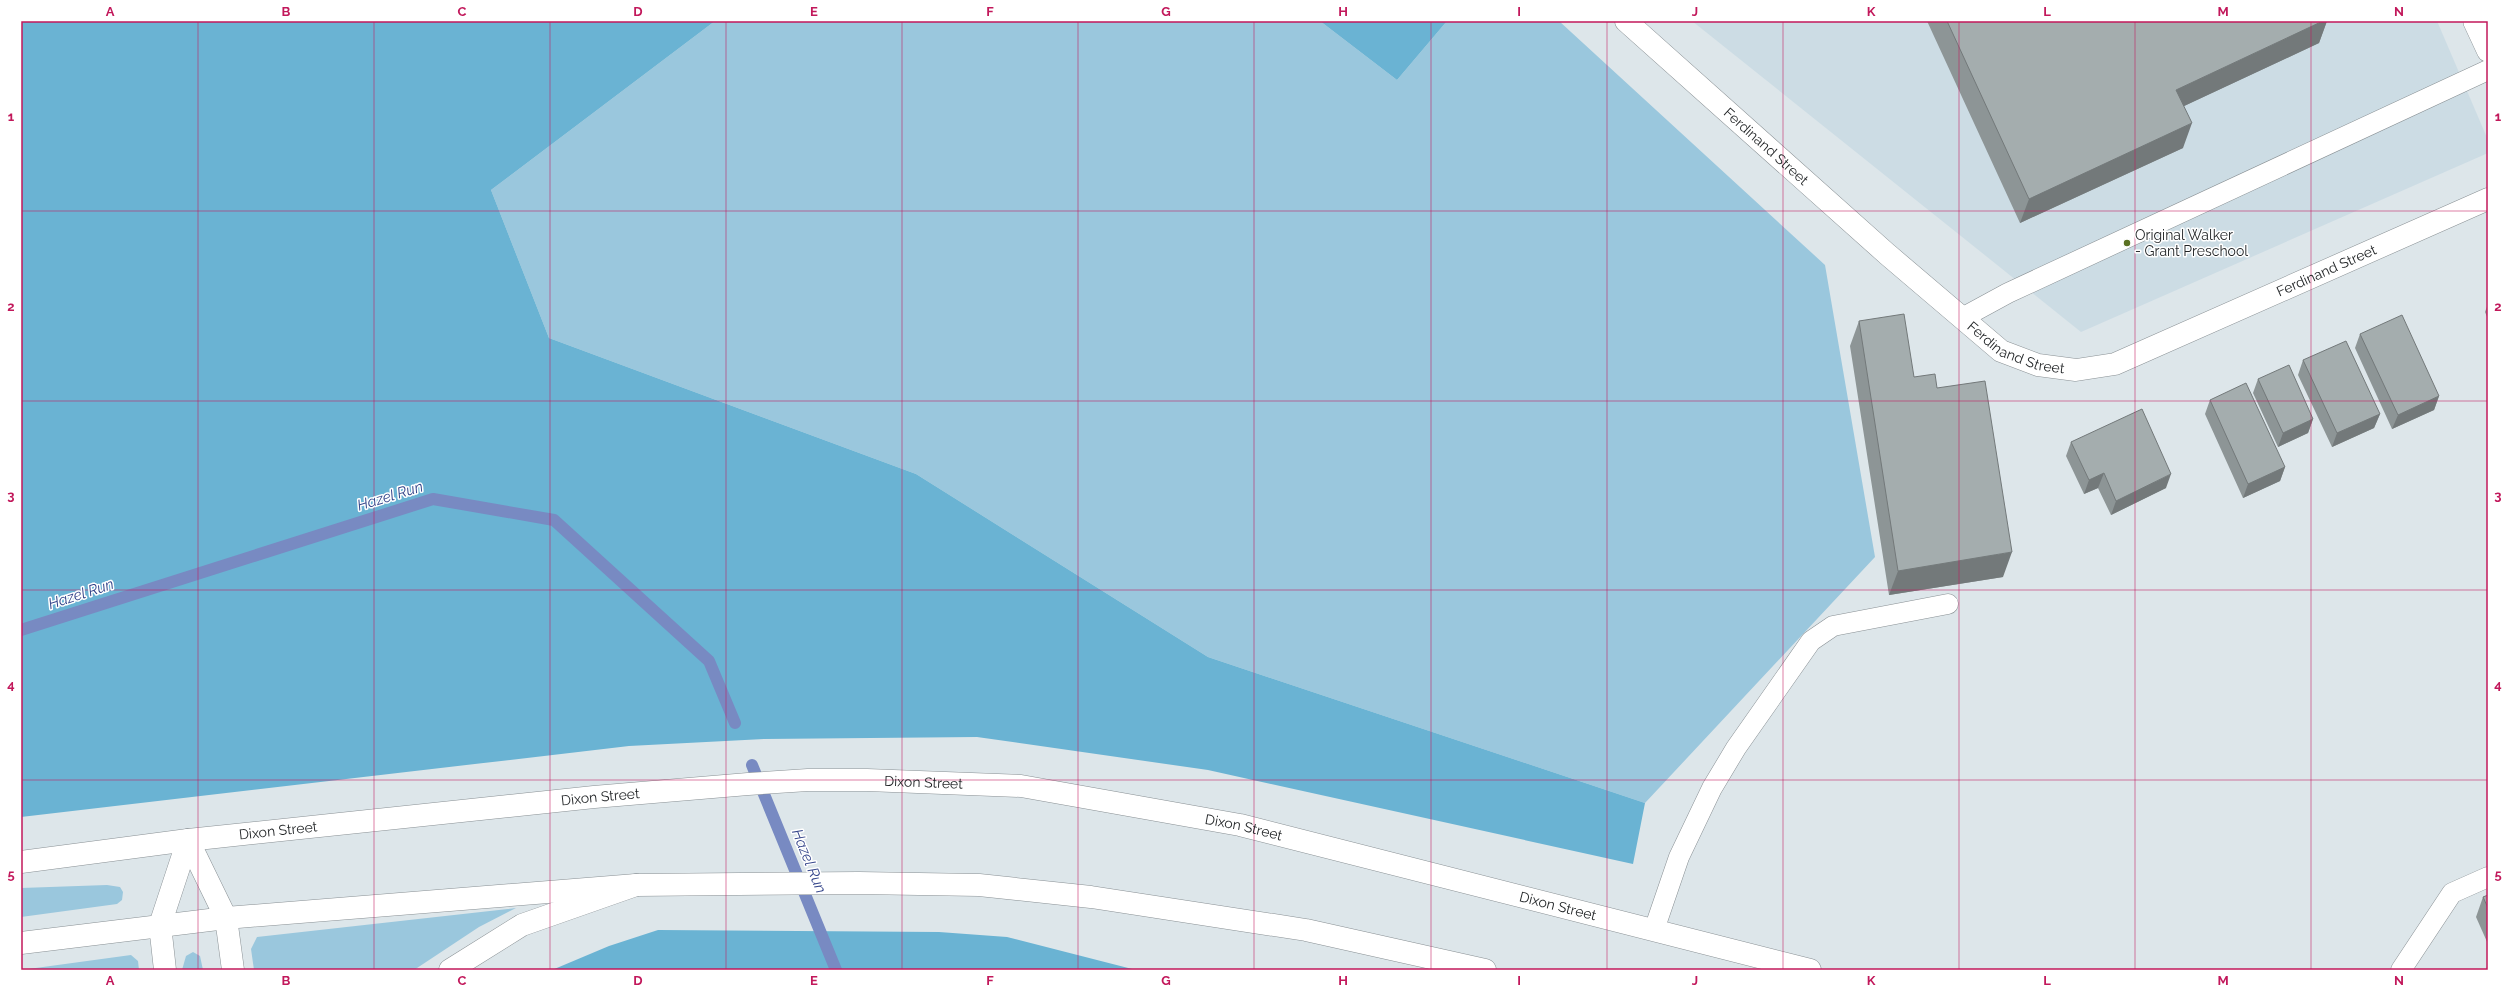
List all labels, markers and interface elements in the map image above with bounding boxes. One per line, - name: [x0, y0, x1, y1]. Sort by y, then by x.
- text: A: [106, 4, 115, 19]
- text: B: [282, 4, 291, 19]
- text: C: [458, 4, 467, 19]
- text: D: [633, 4, 643, 19]
- text: E: [810, 4, 818, 19]
- text: F: [986, 4, 994, 19]
- text: G: [1161, 4, 1171, 19]
- text: H: [1338, 4, 1348, 19]
- text: I: [1517, 4, 1521, 19]
- text: J: [1692, 4, 1698, 19]
- text: K: [1867, 4, 1876, 19]
- text: L: [2043, 4, 2051, 19]
- text: M: [2217, 4, 2229, 19]
- text: N: [2394, 4, 2404, 19]
- street label: Ferdinand Street: [1721, 104, 1812, 188]
- text: 1: [8, 109, 15, 124]
- text: 1: [2495, 109, 2502, 124]
- place label: Original Walker - Grant Preschool: [2135, 227, 2248, 259]
- marker: Original Walker - Grant Preschool: [2122, 238, 2132, 248]
- street label: Ferdinand Street: [2274, 241, 2379, 300]
- text: 2: [7, 299, 15, 314]
- text: 2: [2494, 299, 2502, 314]
- street label: Ferdinand Street: [1964, 318, 2066, 376]
- water label: Hazel Run: [355, 477, 425, 515]
- text: 3: [7, 488, 15, 503]
- text: 3: [2494, 488, 2502, 503]
- water label: Hazel Run: [46, 575, 116, 613]
- text: 4: [7, 677, 15, 692]
- text: 4: [2494, 677, 2502, 692]
- street label: Dixon Street: [884, 773, 964, 792]
- street label: Dixon Street: [560, 785, 640, 808]
- street label: Dixon Street: [1204, 811, 1284, 844]
- street label: Dixon Street: [238, 818, 318, 843]
- water label: Hazel Run: [788, 826, 830, 896]
- text: 5: [7, 867, 15, 882]
- text: 5: [2494, 867, 2502, 882]
- street label: Dixon Street: [1518, 888, 1598, 923]
- text: A: [106, 973, 115, 988]
- text: B: [282, 973, 291, 988]
- text: C: [458, 973, 467, 988]
- text: D: [633, 973, 643, 988]
- text: E: [810, 973, 818, 988]
- text: F: [986, 973, 994, 988]
- text: G: [1161, 973, 1171, 988]
- text: H: [1338, 973, 1348, 988]
- text: I: [1517, 973, 1521, 988]
- text: J: [1692, 973, 1698, 988]
- text: K: [1867, 973, 1876, 988]
- text: L: [2043, 973, 2051, 988]
- text: M: [2217, 973, 2229, 988]
- text: N: [2394, 973, 2404, 988]

